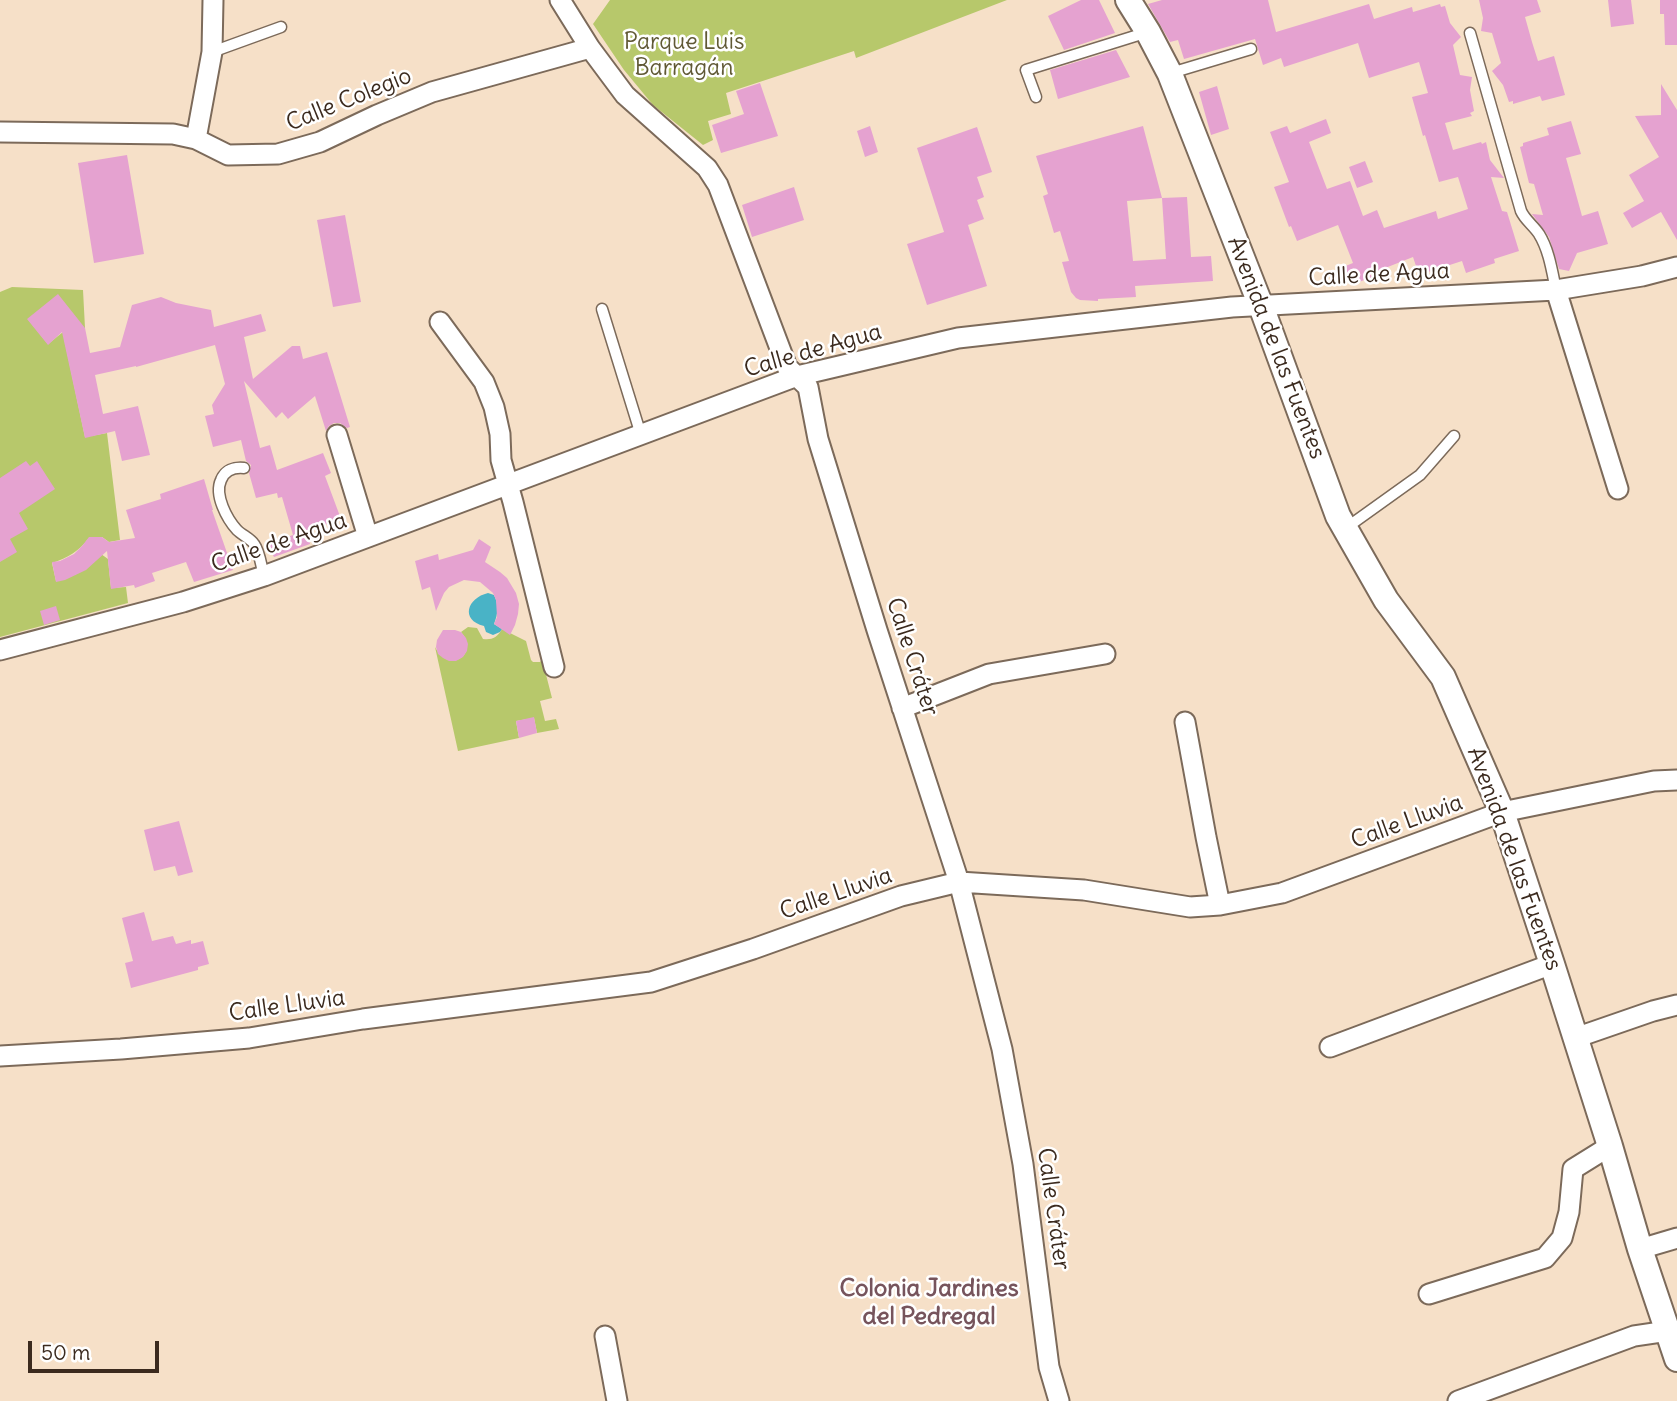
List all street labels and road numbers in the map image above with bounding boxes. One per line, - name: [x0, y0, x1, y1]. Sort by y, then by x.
- street label: Calle Colegio: [282, 62, 416, 138]
- street label: Avenida de las Fuentes: [1221, 233, 1331, 463]
- street label: Calle de Agua: [1308, 258, 1450, 292]
- street label: Calle de Agua: [741, 318, 885, 384]
- street label: Calle de Agua: [208, 507, 350, 579]
- street label: Calle Cráter: [880, 594, 944, 720]
- street label: Avenida de las Fuentes: [1461, 744, 1567, 974]
- street label: Calle Lluvia: [1347, 789, 1467, 855]
- street label: Calle Lluvia: [776, 862, 896, 926]
- street label: Calle Lluvia: [227, 984, 347, 1028]
- street label: Calle Cráter: [1031, 1146, 1075, 1272]

